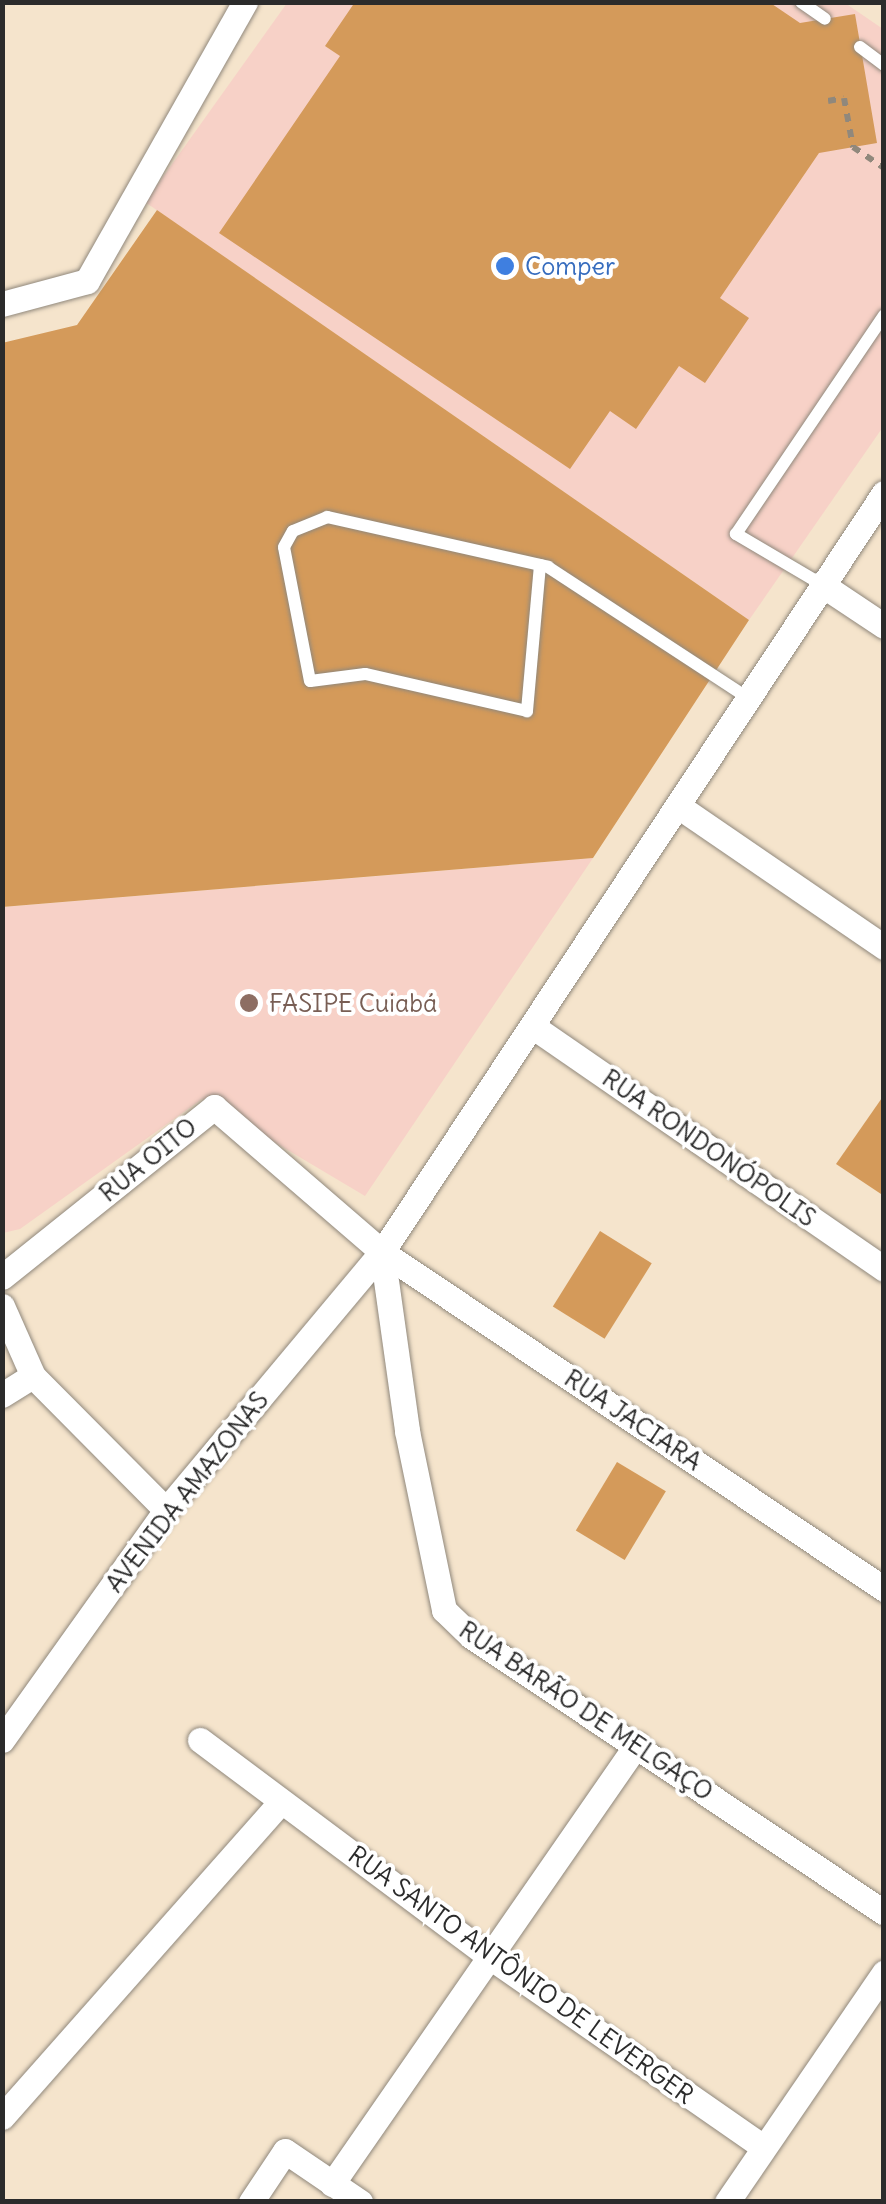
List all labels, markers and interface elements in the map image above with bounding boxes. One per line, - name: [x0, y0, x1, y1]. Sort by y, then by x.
- place label: Comper: [525, 251, 615, 281]
- marker: Comper: [494, 255, 516, 277]
- place label: FASIPE Cuiabá: [269, 988, 437, 1018]
- marker: FASIPE Cuiabá: [238, 992, 260, 1014]
- street label: RUA RONDONÓPOLIS: [596, 1063, 822, 1233]
- street label: RUA OITO: [93, 1112, 203, 1208]
- street label: RUA JACIARA: [559, 1363, 707, 1477]
- street label: AVENIDA AMAZONAS: [99, 1386, 275, 1598]
- street label: RUA BARÃO DE MELGAÇO: [453, 1615, 719, 1807]
- street label: RUA SANTO ANTÔNIO DE LEVERGER: [343, 1840, 699, 2110]

